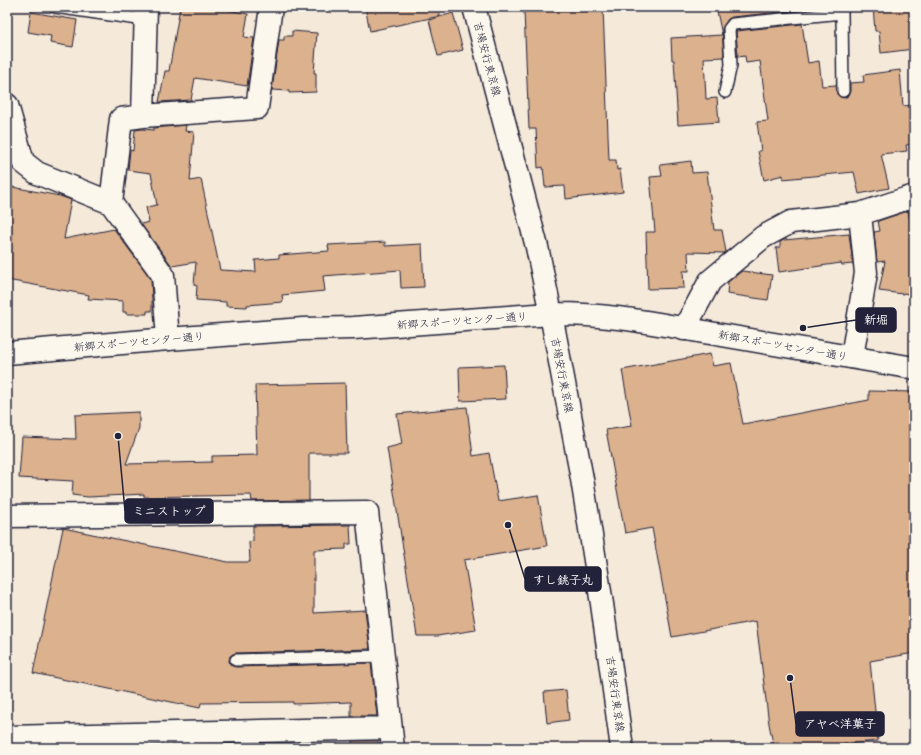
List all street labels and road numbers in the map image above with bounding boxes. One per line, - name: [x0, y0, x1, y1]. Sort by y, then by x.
- street label: 吉場安行東京線: [471, 20, 503, 98]
- street label: 新郷スポーツセンター通り: [396, 310, 528, 332]
- street label: 新郷スポーツセンター通り: [717, 328, 849, 364]
- street label: 新郷スポーツセンター通り: [73, 330, 205, 354]
- street label: 吉場安行東京線: [548, 336, 576, 414]
- street label: 吉場安行東京線: [603, 655, 627, 733]

